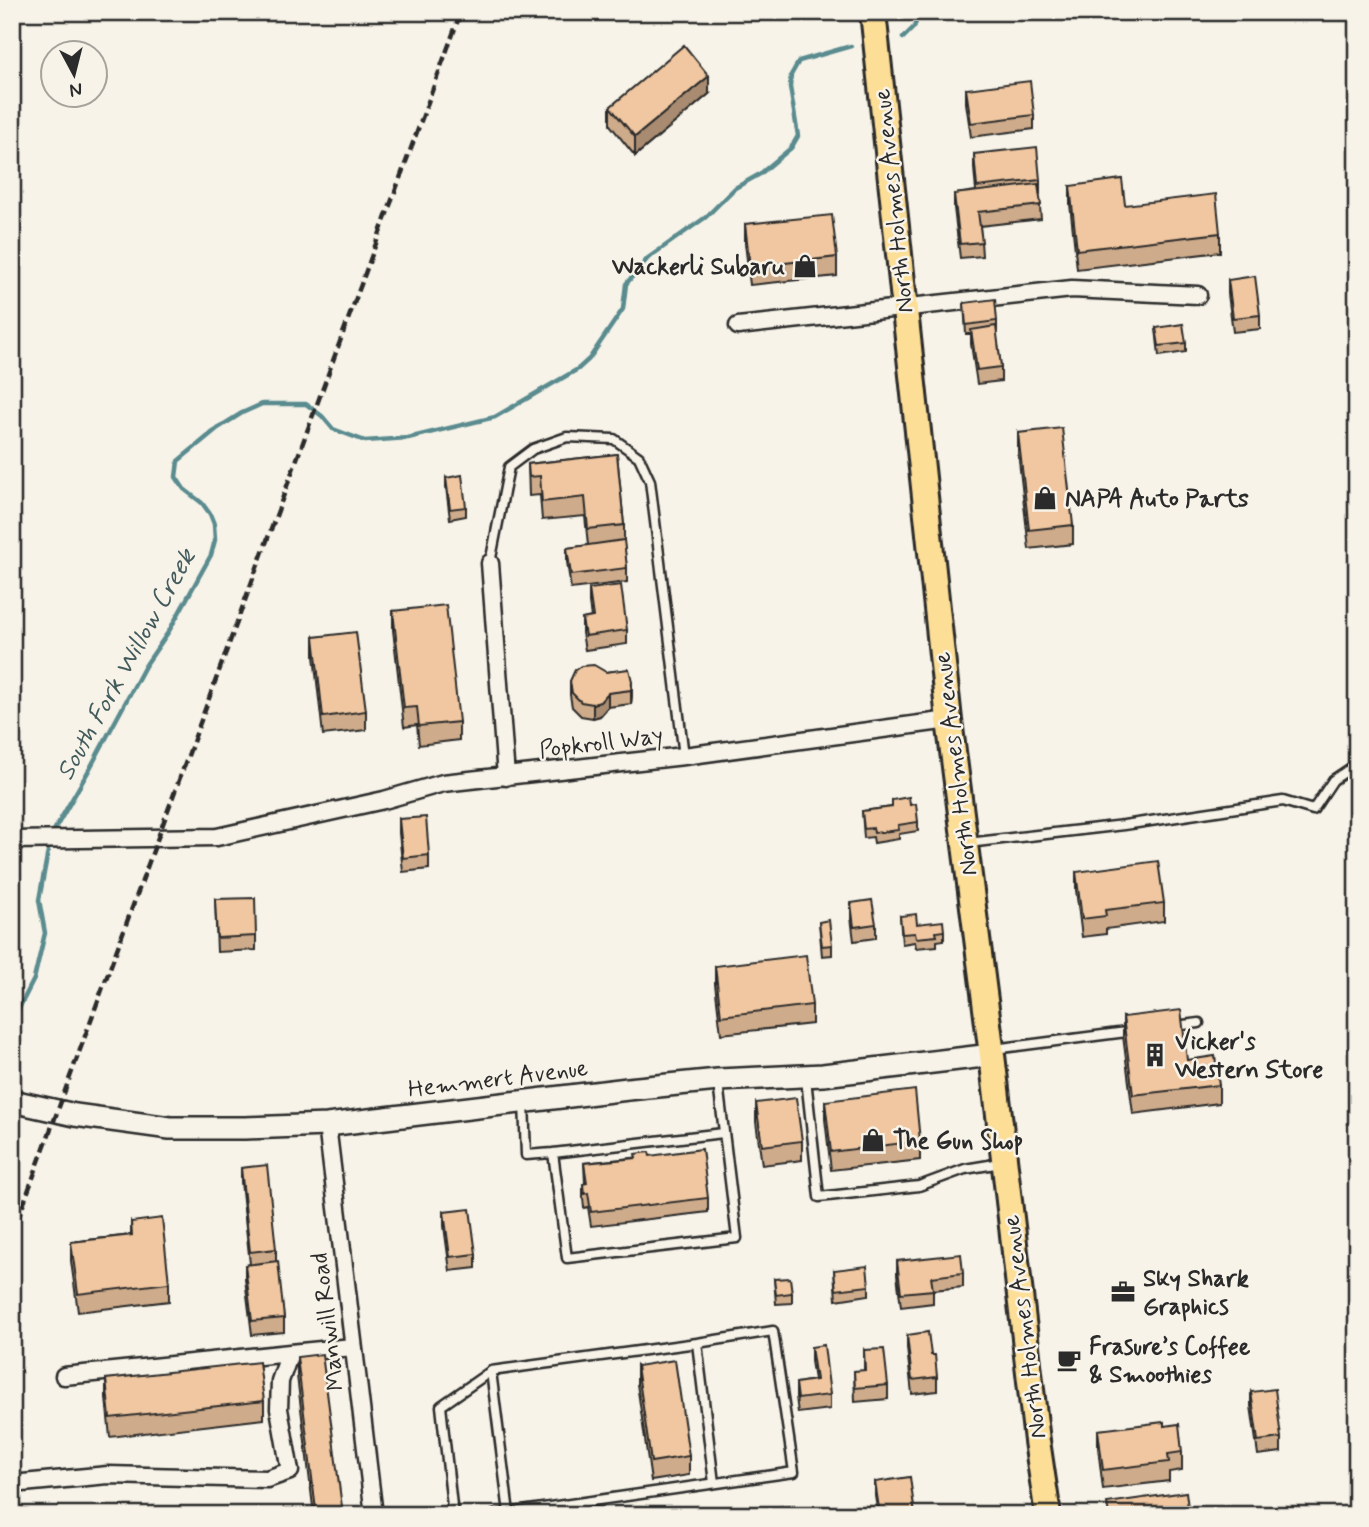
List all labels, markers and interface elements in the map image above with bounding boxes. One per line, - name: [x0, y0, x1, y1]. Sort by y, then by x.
- north arrow: [38, 38, 108, 108]
- text: N: [68, 76, 84, 103]
- street label: North Holmes Avenue: [867, 87, 922, 315]
- place label: Wackerli Subaru: [611, 252, 785, 283]
- shop icon: Wackerli Subaru: [791, 252, 819, 280]
- shop icon: NAPA Auto Parts: [1031, 484, 1059, 512]
- place label: NAPA Auto Parts: [1065, 484, 1249, 515]
- water label: South Fork Willow Creek: [49, 542, 205, 786]
- street label: North Holmes Avenue: [927, 650, 986, 878]
- street label: Popkroll Way: [538, 721, 665, 766]
- place label: Vicker's Western Store: [1174, 1027, 1323, 1086]
- building icon: Vicker's Western Store: [1141, 1041, 1169, 1069]
- street label: Hemmert Avenue: [406, 1053, 590, 1106]
- shop icon: The Gun Shop: [859, 1126, 887, 1154]
- place label: The Gun Shop: [893, 1126, 1023, 1157]
- street label: North Holmes Avenue: [996, 1213, 1055, 1441]
- street label: Manwill Road: [305, 1251, 352, 1393]
- place label: Sky Shark Graphics: [1143, 1264, 1249, 1323]
- office icon: Sky Shark Graphics: [1109, 1278, 1137, 1306]
- place label: Frasure’s Coffee & Smoothies: [1089, 1332, 1251, 1391]
- cafe icon: Frasure’s Coffee & Smoothies: [1055, 1346, 1083, 1374]

